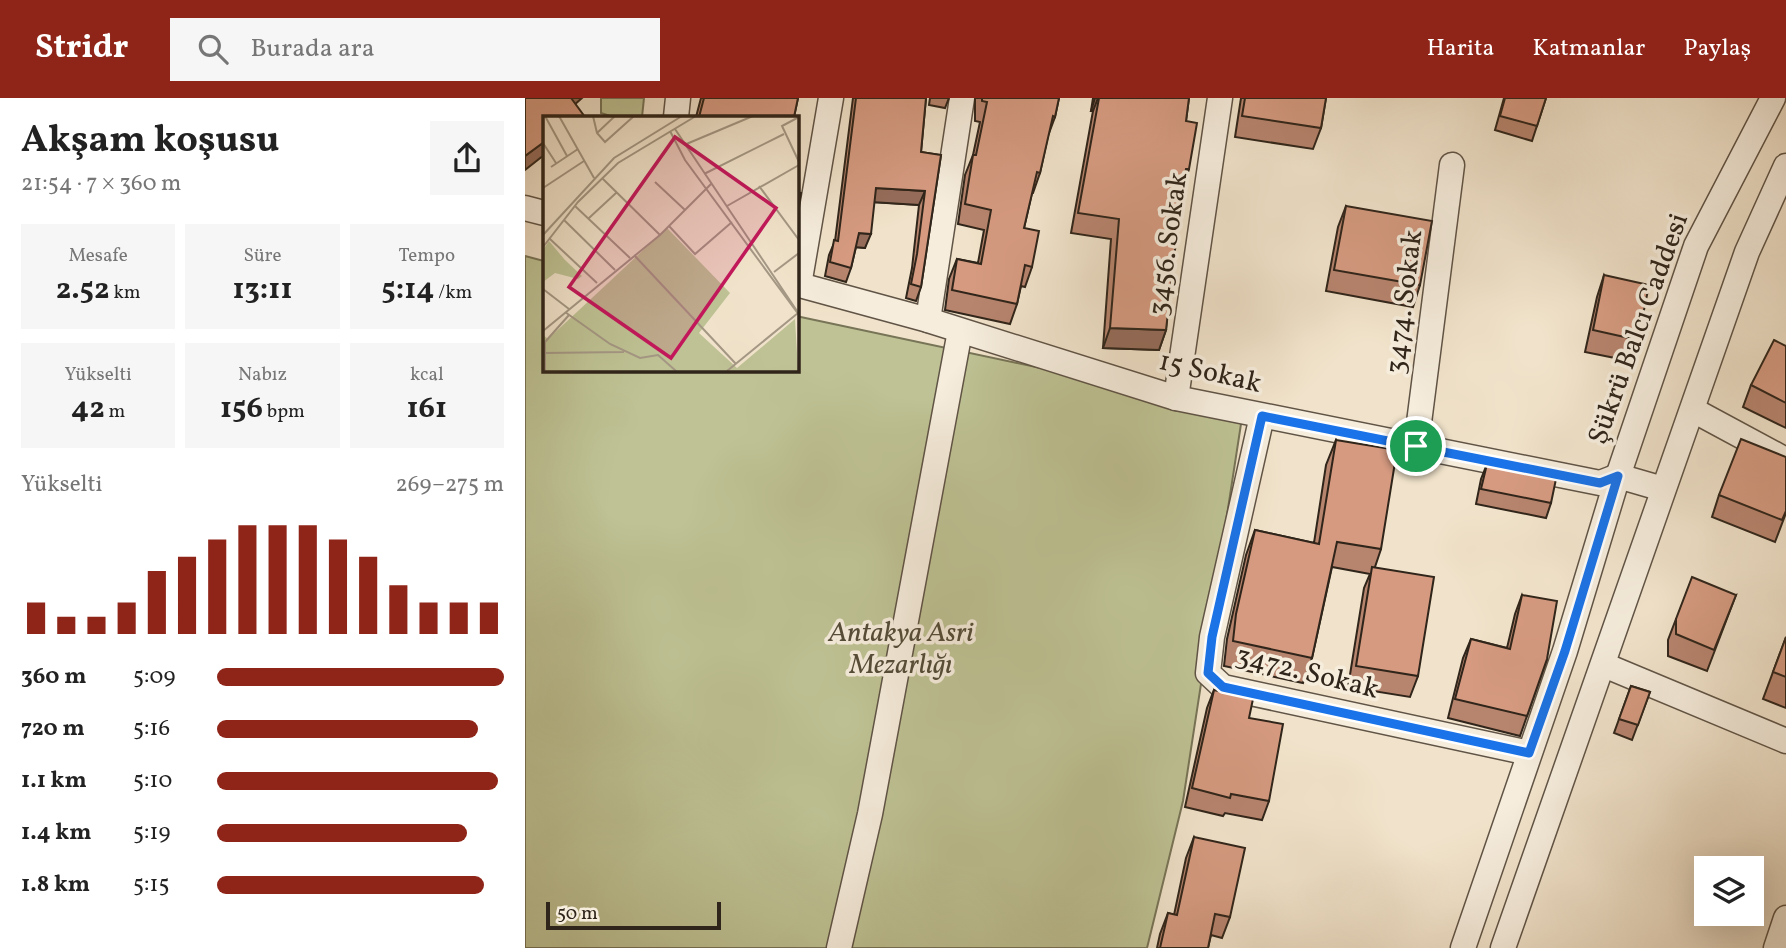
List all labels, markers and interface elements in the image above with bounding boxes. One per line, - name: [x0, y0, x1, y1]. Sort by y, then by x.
- search box: [170, 18, 660, 81]
- text: Stridr: [35, 26, 128, 72]
- icon: search: [194, 30, 232, 68]
- text: Burada ara: [250, 31, 375, 67]
- text: Harita: [1427, 32, 1494, 66]
- text: Katmanlar: [1532, 32, 1645, 66]
- text: Paylaş: [1683, 32, 1751, 66]
- text: Akşam koşusu: [21, 115, 279, 168]
- inset map: [543, 116, 798, 371]
- button: share: [430, 121, 504, 195]
- text: 21:54 · 7 × 360 m: [21, 168, 181, 200]
- street label: 3456. Sokak: [1140, 170, 1198, 318]
- street label: Şükrü Balcı Caddesi: [1579, 208, 1699, 450]
- street label: 3474. Sokak: [1377, 228, 1433, 376]
- text: Mesafe: [68, 243, 128, 269]
- text: Süre: [243, 243, 282, 269]
- text: Tempo: [399, 243, 455, 269]
- text: 2.52: [56, 269, 110, 311]
- text: 13:11: [232, 269, 292, 311]
- text: 5:14: [381, 269, 434, 311]
- text: km: [110, 280, 141, 306]
- text: /km: [434, 280, 472, 306]
- street label: 15 Sokak: [1155, 342, 1265, 404]
- text: Yükselti: [65, 362, 132, 388]
- text: Nabız: [238, 362, 287, 388]
- text: kcal: [410, 362, 444, 388]
- text: 42: [71, 388, 105, 430]
- text: 156: [220, 388, 263, 430]
- text: 161: [407, 388, 447, 430]
- text: m: [105, 399, 125, 425]
- text: bpm: [263, 399, 305, 425]
- pin: [1386, 416, 1446, 476]
- icon: arrive: [1397, 427, 1435, 465]
- text: Yükselti: [21, 469, 102, 501]
- text: 269–275 m: [395, 469, 504, 501]
- park label: Antakya Asri Mezarlığı: [828, 614, 975, 685]
- street label: 3472. Sokak: [1232, 636, 1382, 710]
- text: 360 m: [21, 661, 86, 693]
- text: 5:09: [133, 661, 175, 693]
- text: 720 m: [21, 713, 85, 745]
- text: 5:16: [133, 713, 170, 745]
- text: 1.1 km: [21, 765, 87, 797]
- text: 5:10: [133, 765, 172, 797]
- text: 1.4 km: [21, 817, 92, 849]
- text: 5:19: [133, 817, 170, 849]
- map controls: [1694, 856, 1764, 926]
- button: layers: [1694, 856, 1764, 926]
- text: 1.8 km: [21, 869, 90, 901]
- text: 5:15: [133, 869, 169, 901]
- scale bar: [546, 899, 721, 931]
- text: 50 m: [557, 901, 598, 927]

